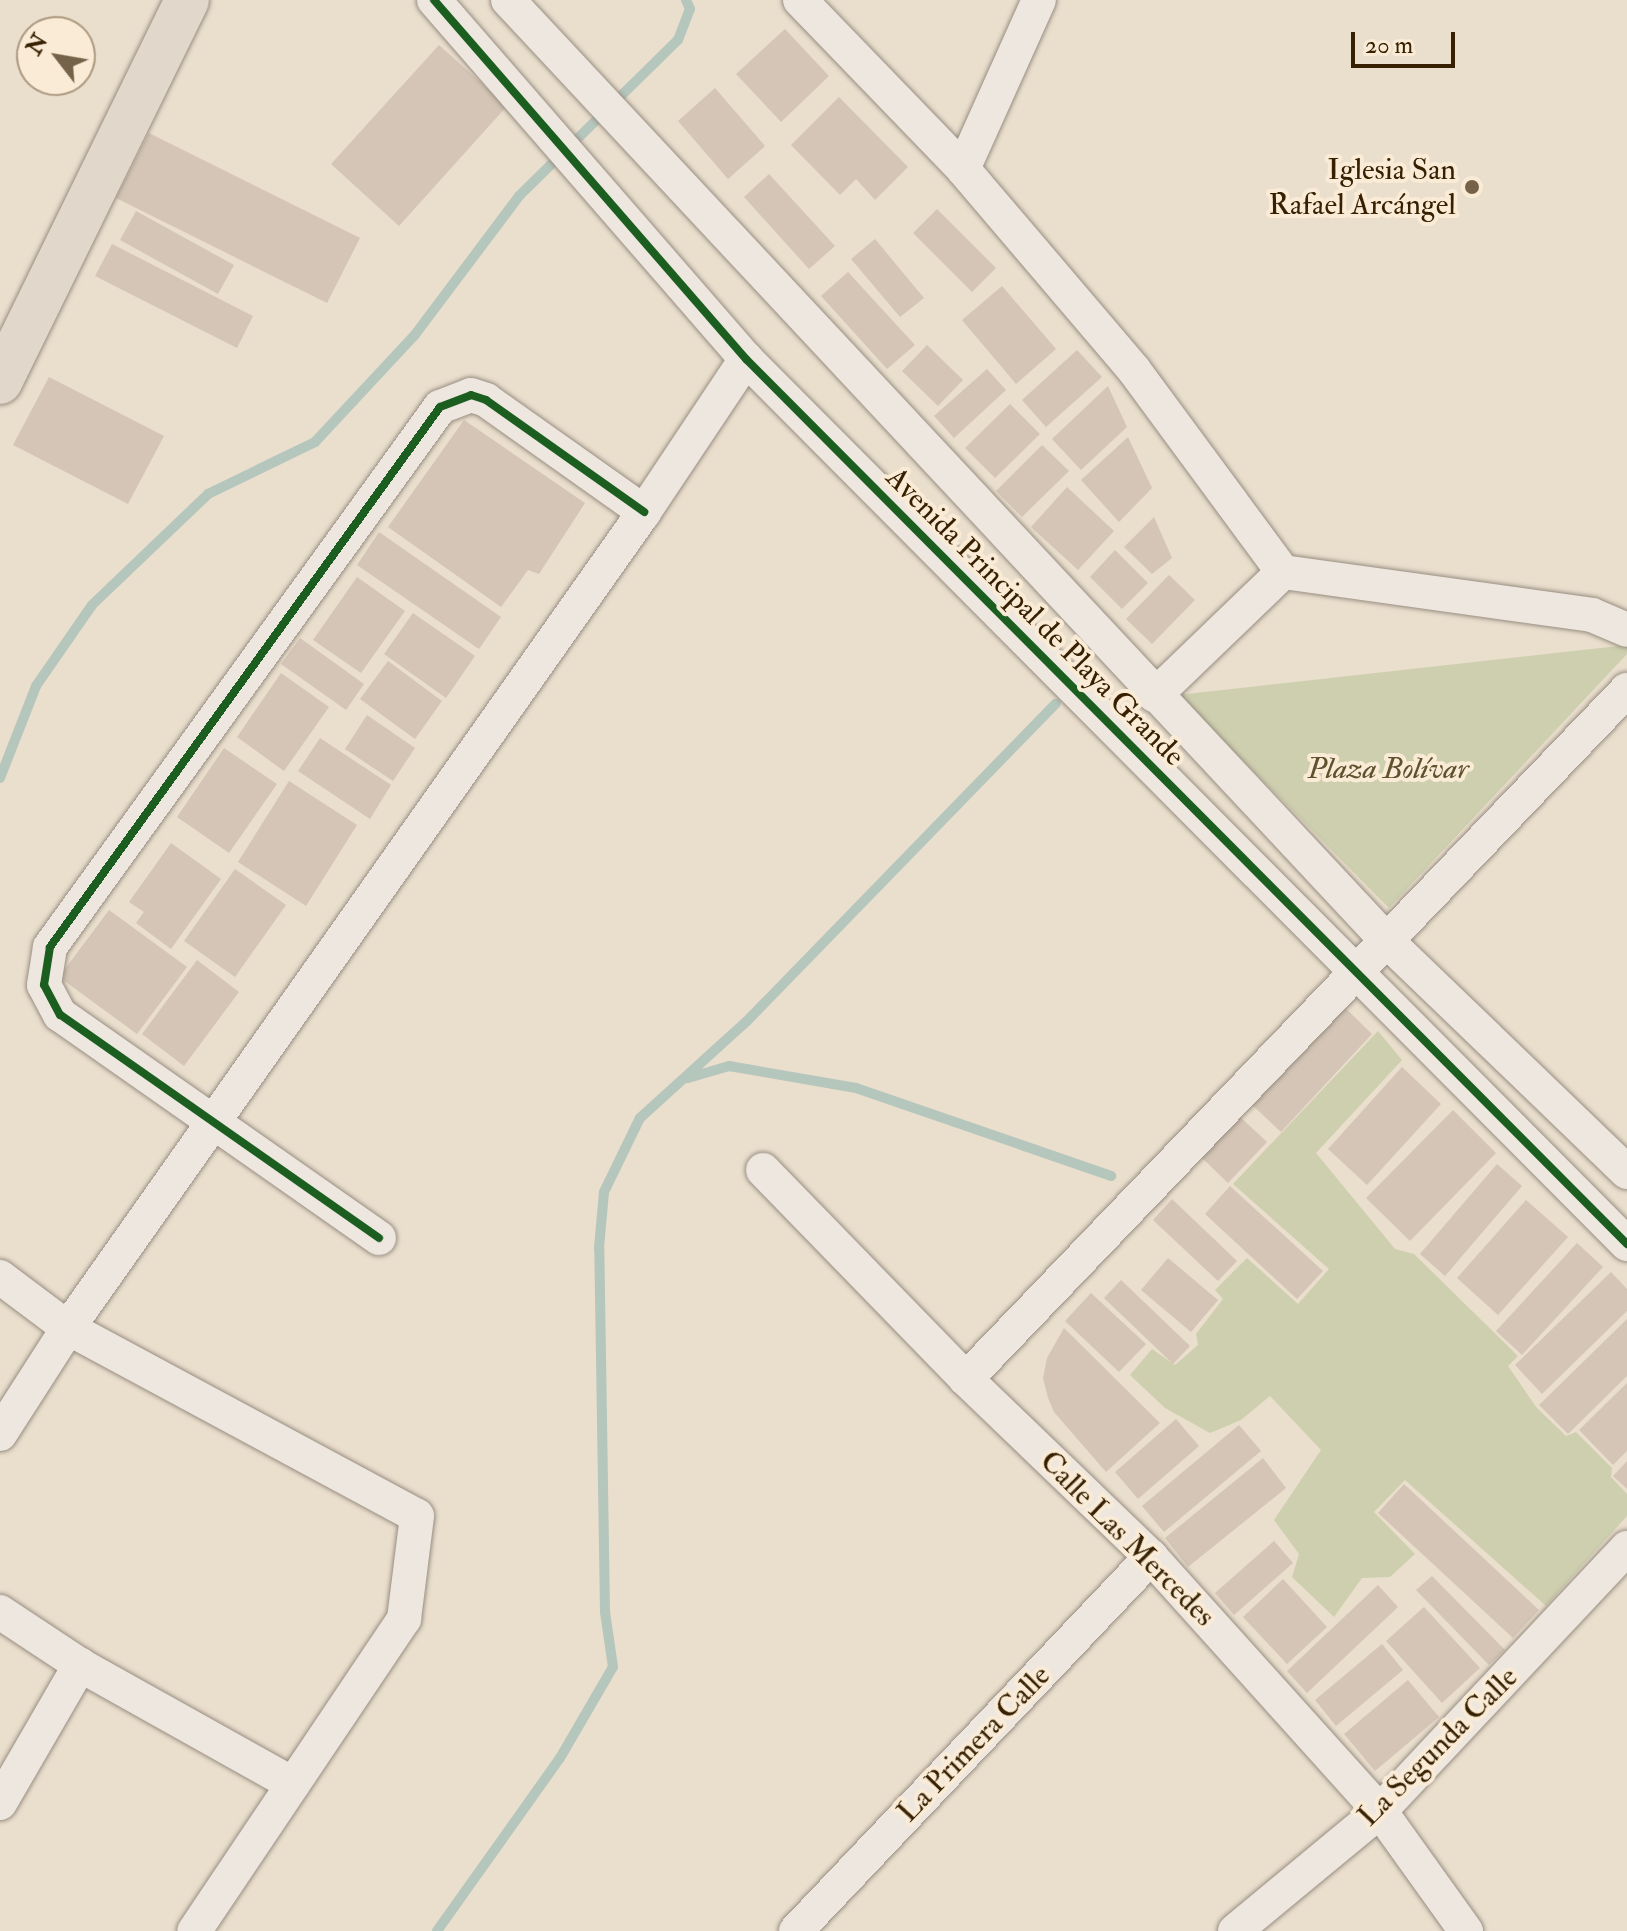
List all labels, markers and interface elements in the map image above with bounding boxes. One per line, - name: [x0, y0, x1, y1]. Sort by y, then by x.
- north arrow: [16, 16, 96, 96]
- scale bar: [1355, 16, 1459, 66]
- text: N: [20, 29, 54, 60]
- text: 20 m: [1365, 30, 1413, 61]
- place label: Iglesia San Rafael Arcángel: [1269, 152, 1456, 222]
- marker: Iglesia San Rafael Arcángel: [1463, 178, 1481, 196]
- street label: Avenida Principal de Playa Grande: [878, 460, 1192, 774]
- park label: Plaza Bolívar: [1307, 751, 1469, 787]
- street label: Calle Las Mercedes: [1032, 1444, 1222, 1634]
- street label: La Primera Calle: [890, 1658, 1058, 1830]
- street label: La Segunda Calle: [1351, 1660, 1525, 1834]

